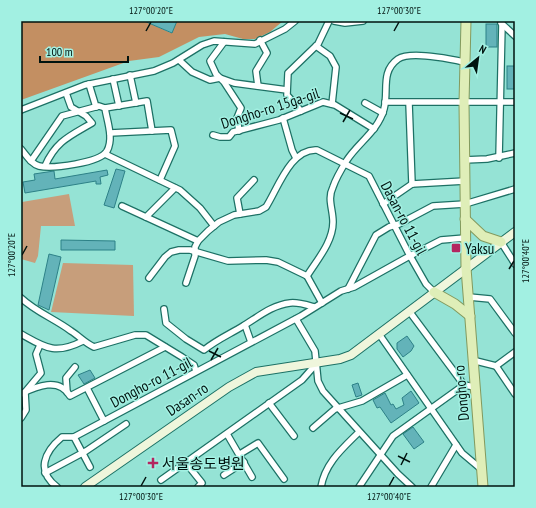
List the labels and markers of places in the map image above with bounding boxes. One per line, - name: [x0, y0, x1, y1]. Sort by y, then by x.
- place label: Yaksu: [465, 239, 494, 258]
- marker: Yaksu: [450, 242, 462, 254]
- place label: 서울송도병원: [162, 454, 245, 473]
- marker: 서울송도병원: [147, 457, 159, 469]

